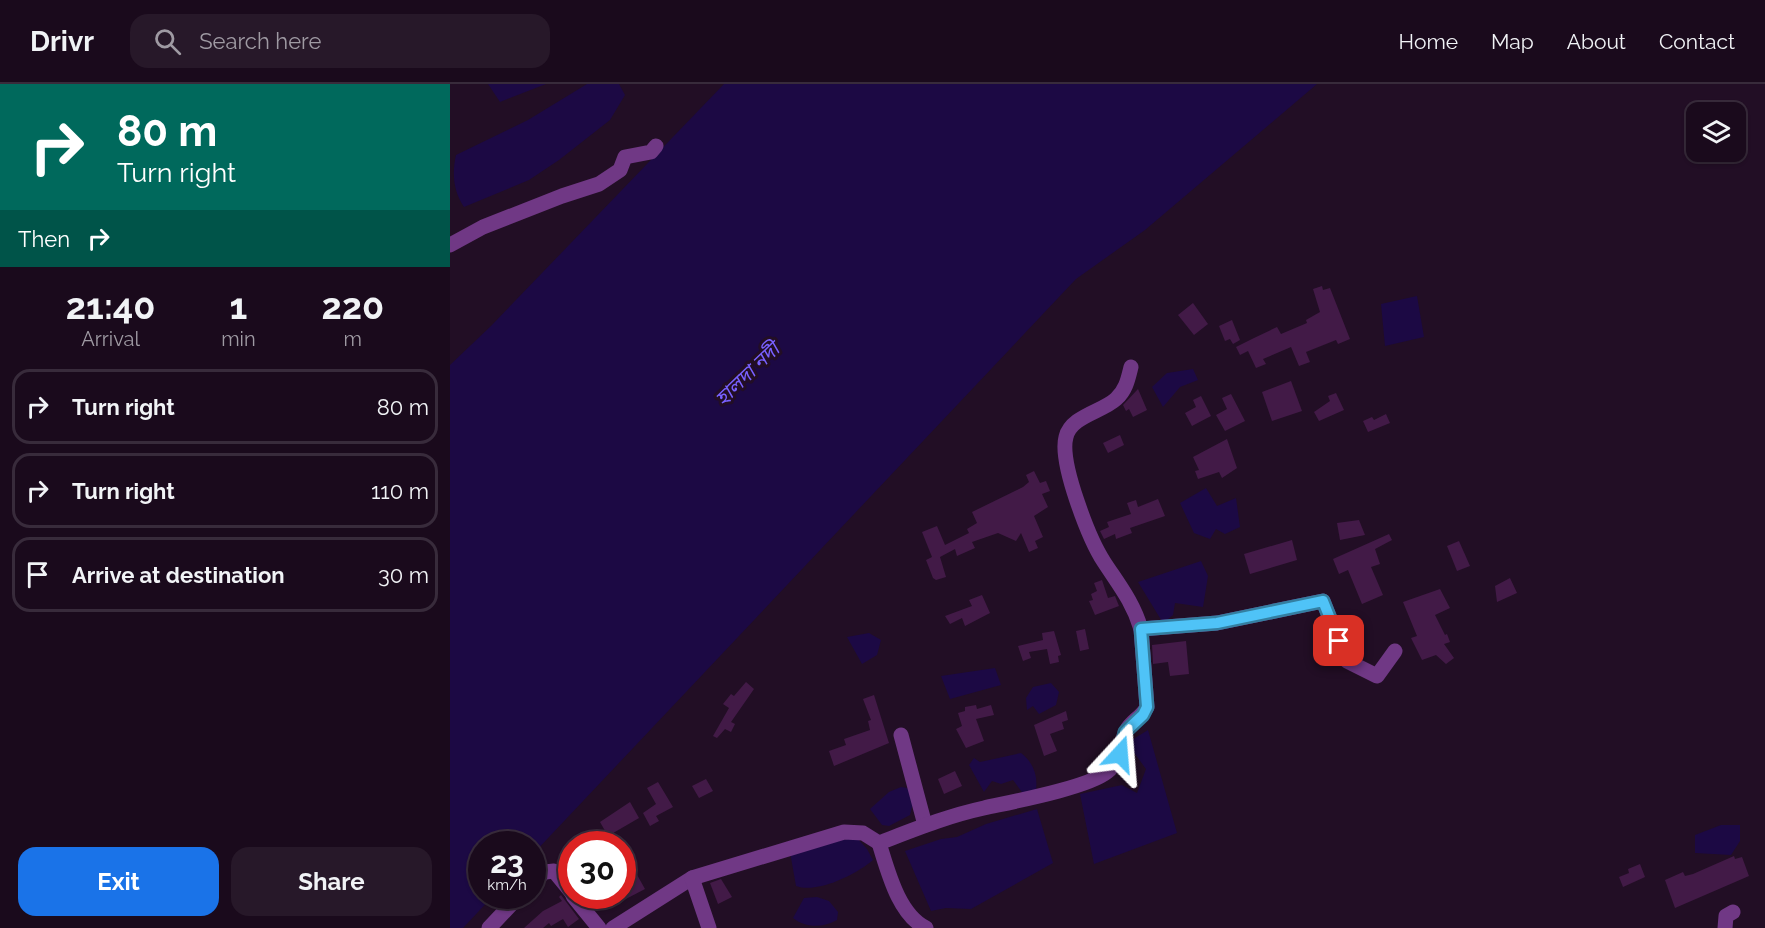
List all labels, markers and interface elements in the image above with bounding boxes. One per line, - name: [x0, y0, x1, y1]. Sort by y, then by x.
- search box: [130, 14, 550, 68]
- text: Drivr: [30, 25, 94, 58]
- icon: search: [151, 25, 184, 58]
- text: Search here: [199, 28, 321, 54]
- text: Home: [1399, 29, 1458, 54]
- text: Map: [1491, 29, 1534, 54]
- text: About: [1567, 29, 1626, 54]
- text: Contact: [1659, 29, 1735, 54]
- map controls: [1686, 102, 1746, 162]
- button: layers: [1686, 102, 1746, 162]
- text: 80 m: [117, 107, 217, 156]
- icon: right: [18, 108, 96, 186]
- text: Turn right: [117, 157, 236, 188]
- icon: right: [82, 222, 115, 255]
- text: Then: [18, 226, 70, 252]
- text: 21:40: [66, 285, 155, 327]
- text: 1: [230, 285, 247, 327]
- text: 220: [321, 285, 384, 327]
- text: Arrival: [81, 327, 140, 351]
- text: min: [221, 327, 256, 351]
- text: m: [344, 327, 362, 351]
- water label: হালদা নদী: [710, 335, 787, 411]
- icon: right: [21, 390, 54, 423]
- text: Turn right: [72, 394, 175, 420]
- text: 80 m: [377, 394, 429, 420]
- icon: right: [21, 474, 54, 507]
- text: Turn right: [72, 478, 175, 504]
- text: 110 m: [371, 478, 429, 504]
- icon: arrive: [21, 558, 54, 591]
- text: Arrive at destination: [72, 562, 285, 588]
- text: 30 m: [378, 562, 429, 588]
- pin: [1313, 615, 1364, 666]
- icon: arrive: [1322, 624, 1355, 657]
- position arrow: [1088, 722, 1152, 786]
- speed limit sign: 30: [558, 831, 636, 909]
- text: 23: [490, 845, 524, 880]
- button: Exit: [18, 847, 219, 916]
- button: Share: [231, 847, 432, 916]
- text: km/h: [487, 876, 527, 894]

